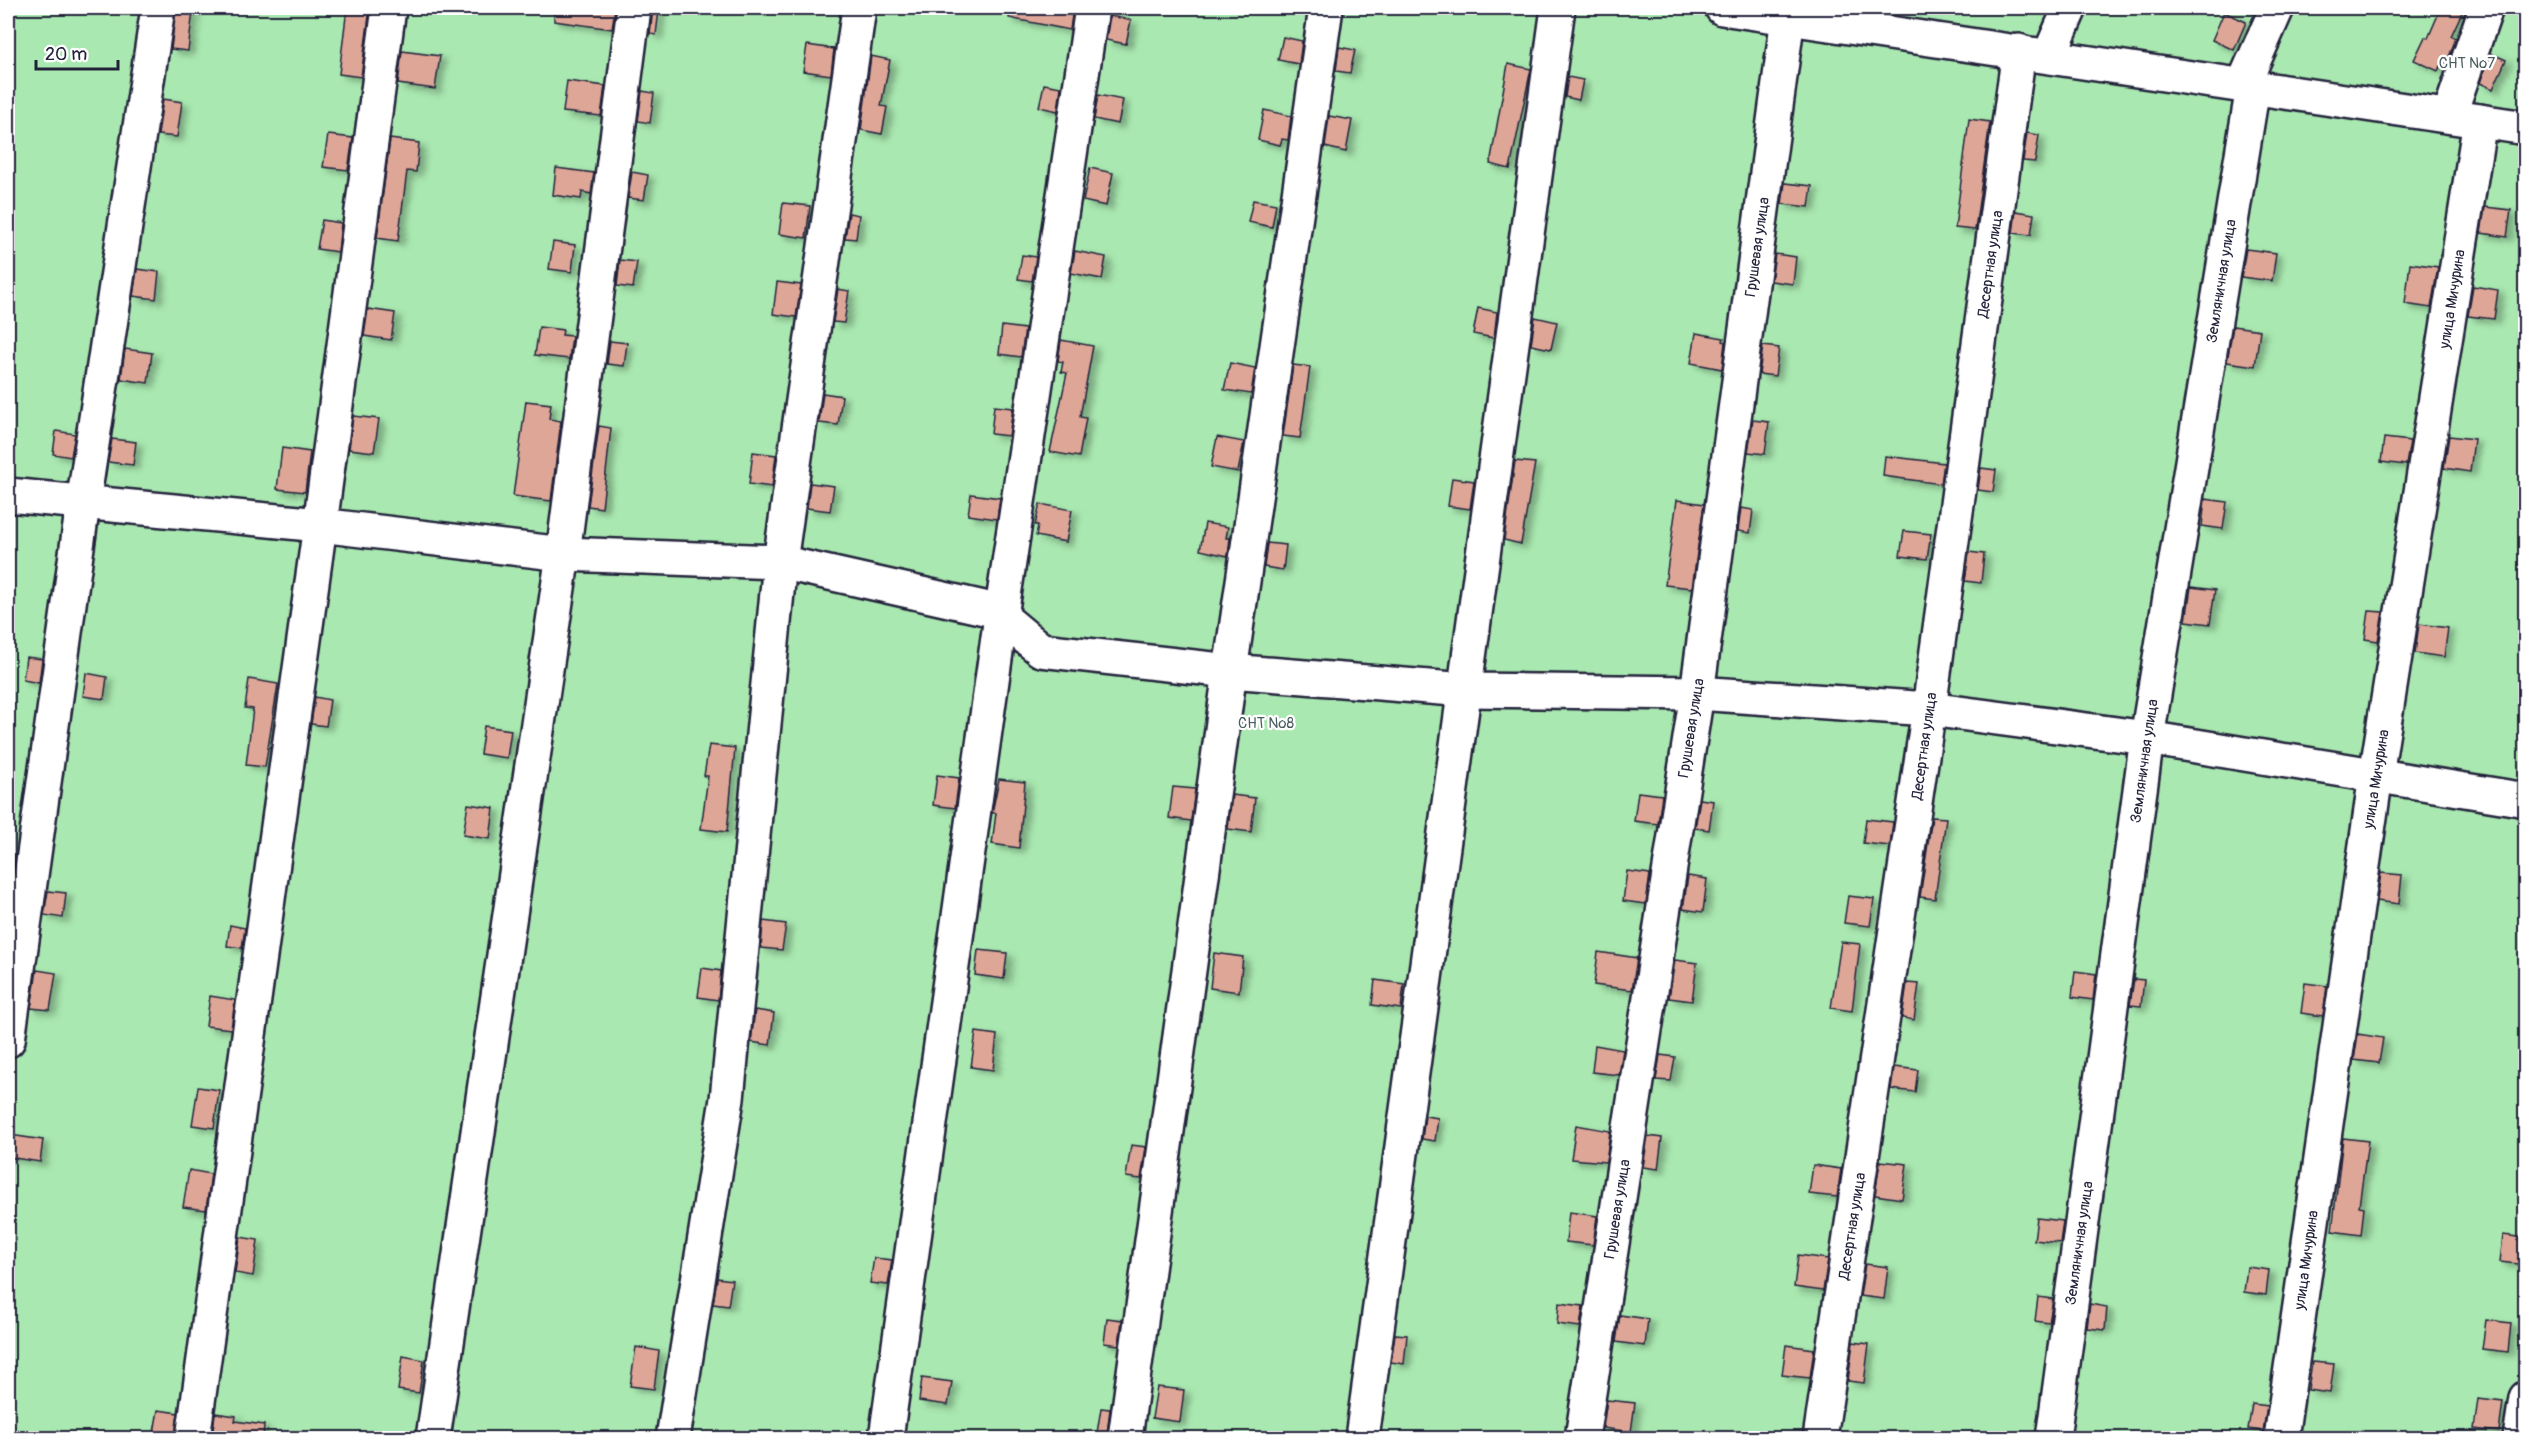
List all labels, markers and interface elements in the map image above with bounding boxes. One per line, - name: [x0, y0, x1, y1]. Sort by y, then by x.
- scale bar: [36, 33, 118, 71]
- text: 20 m: [45, 43, 87, 66]
- park label: СНТ №7: [2439, 54, 2495, 73]
- street label: Грушевая улица: [1741, 196, 1774, 298]
- street label: Десертная улица: [1973, 209, 2007, 320]
- street label: Земляничная улица: [2202, 218, 2241, 344]
- street label: улица Мичурина: [2435, 248, 2470, 351]
- street label: Грушевая улица: [1674, 677, 1709, 779]
- street label: Десертная улица: [1907, 691, 1941, 802]
- street label: Земляничная улица: [2126, 698, 2163, 824]
- park label: СНТ №8: [1238, 714, 1294, 733]
- street label: улица Мичурина: [2359, 728, 2394, 831]
- street label: Грушевая улица: [1600, 1158, 1635, 1260]
- street label: Десертная улица: [1834, 1171, 1870, 1282]
- street label: Земляничная улица: [2061, 1180, 2098, 1306]
- street label: улица Мичурина: [2290, 1209, 2323, 1312]

